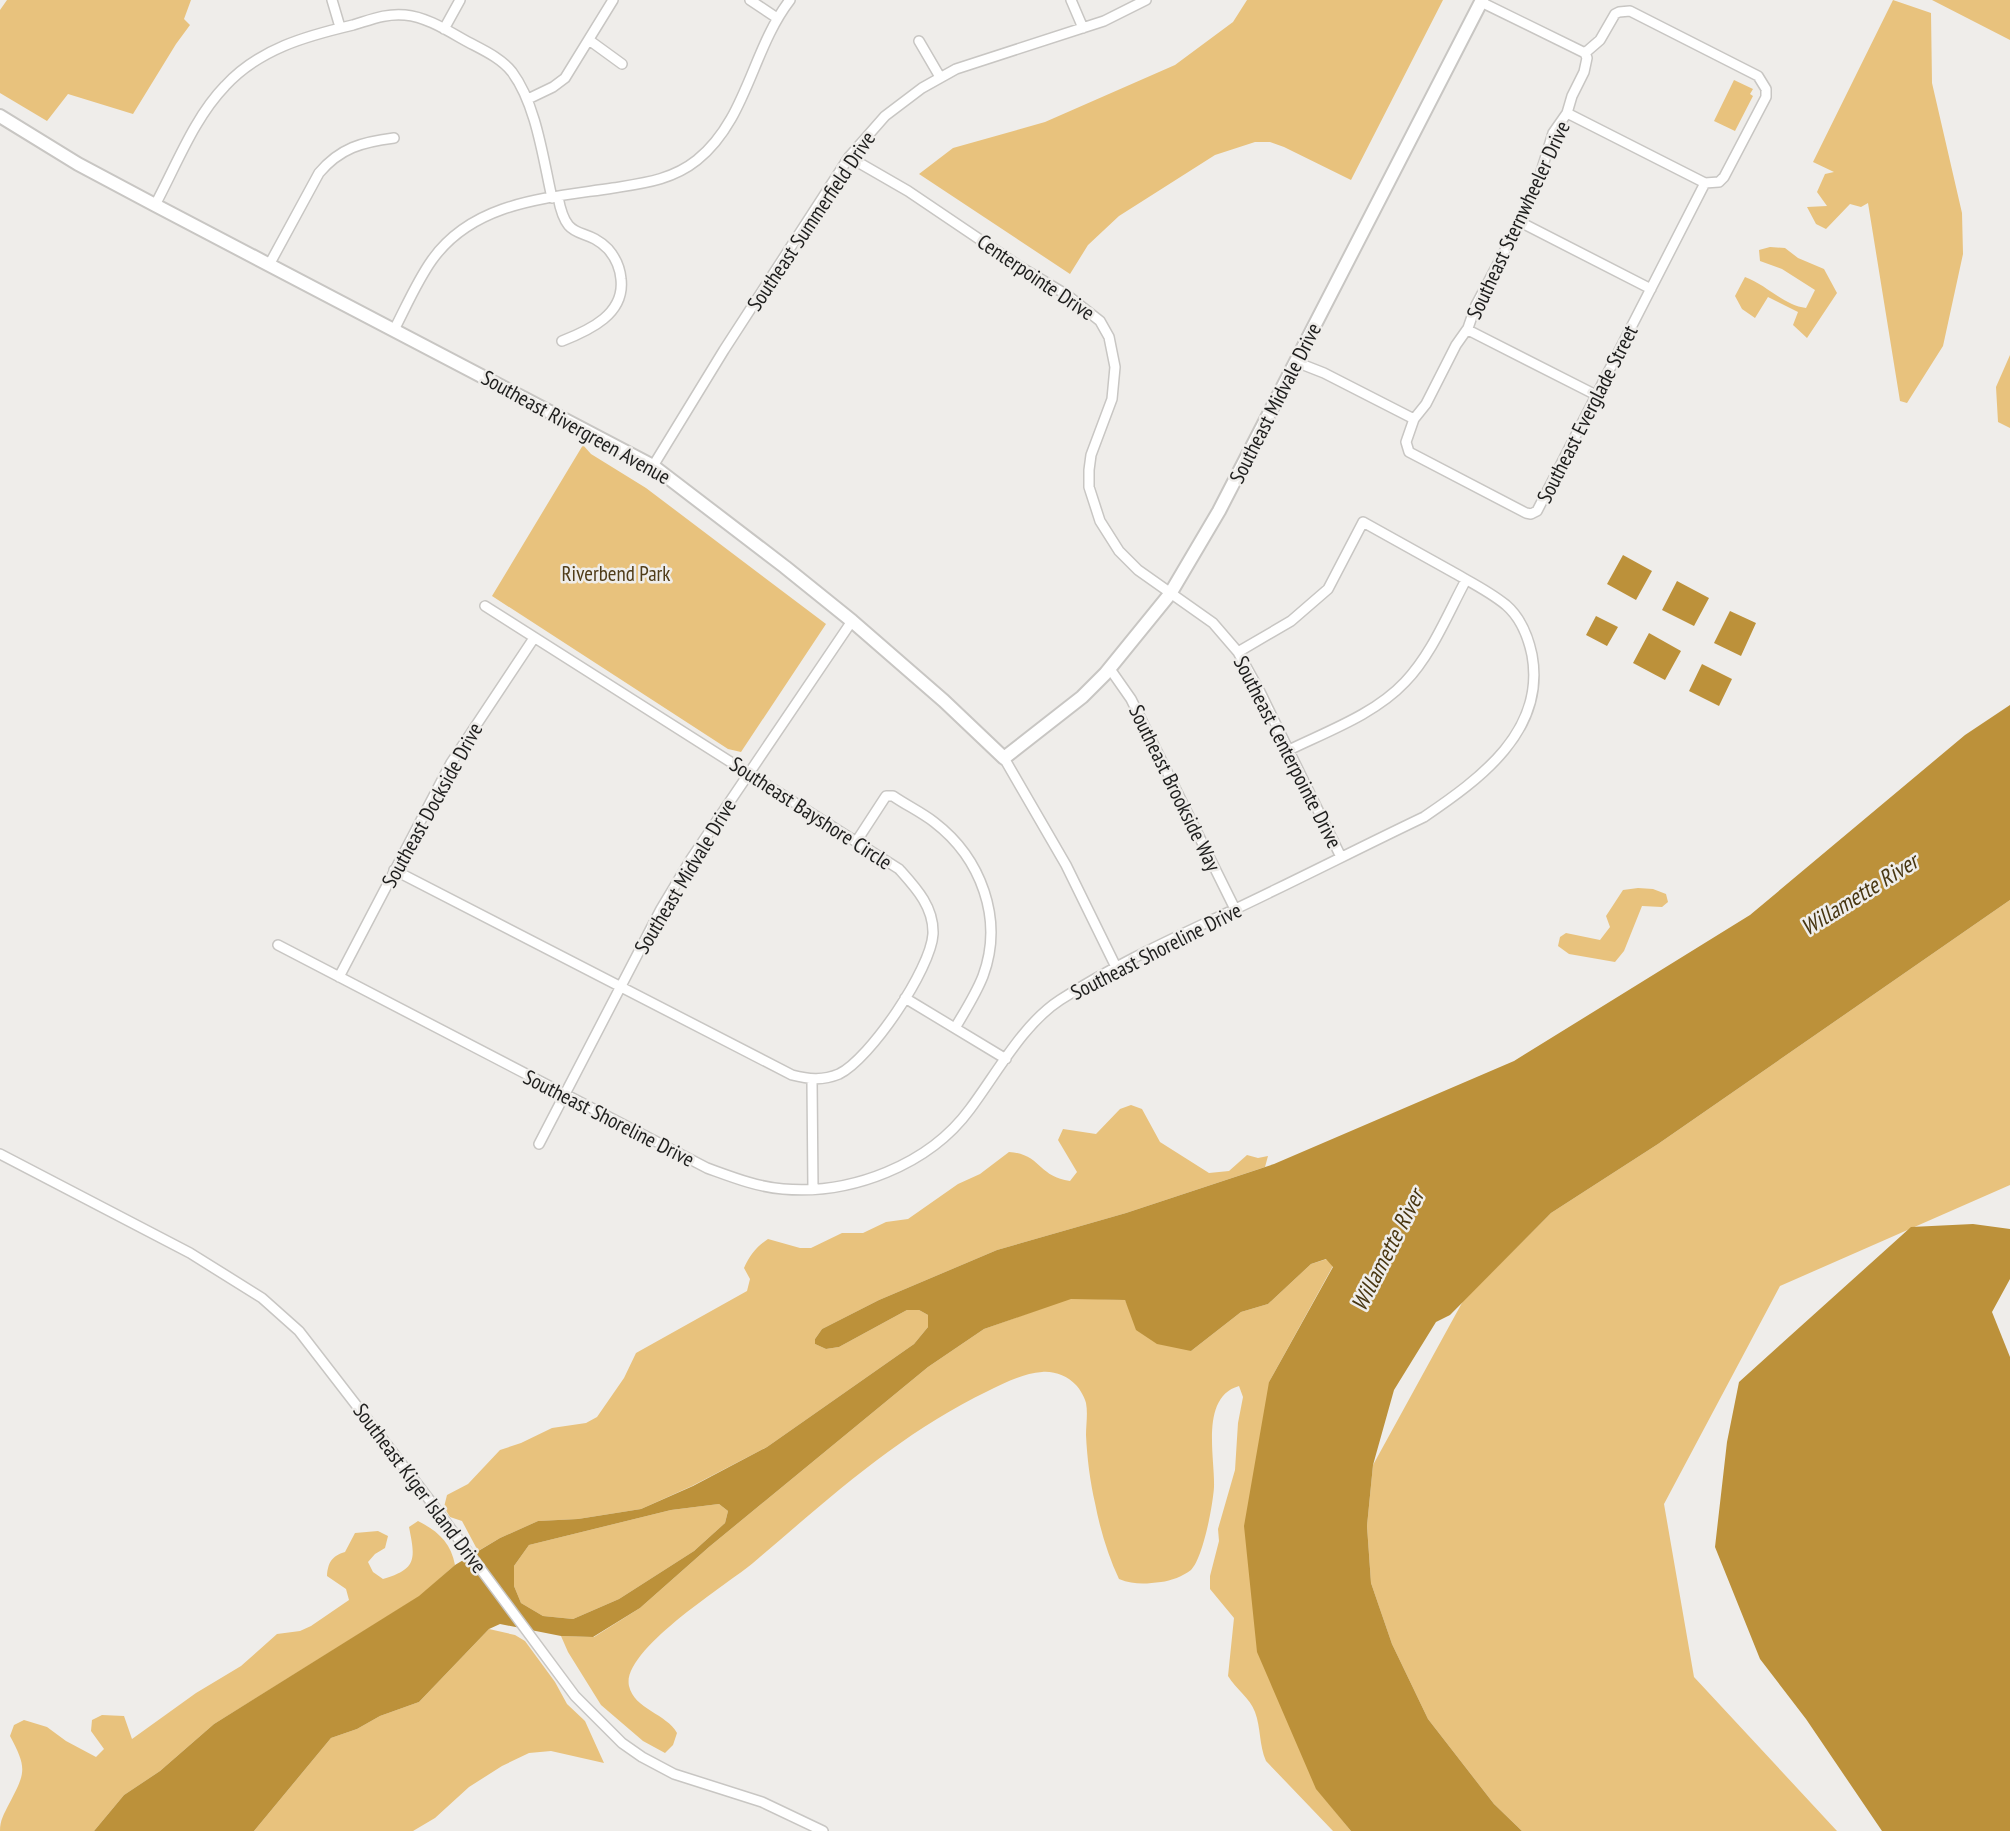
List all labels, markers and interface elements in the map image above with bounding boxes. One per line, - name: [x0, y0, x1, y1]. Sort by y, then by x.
- street label: Southeast Sternwheeler Drive: [1460, 117, 1576, 323]
- street label: Southeast Summerfield Drive: [741, 126, 881, 316]
- street label: Centerpointe Drive: [972, 228, 1100, 326]
- street label: Southeast Midvale Drive: [1223, 318, 1327, 488]
- street label: Southeast Everglade Street: [1530, 320, 1644, 508]
- street label: Southeast Rivergreen Avenue: [477, 364, 675, 490]
- park label: Riverbend Park: [562, 560, 670, 587]
- street label: Southeast Centerpointe Drive: [1228, 651, 1348, 853]
- street label: Southeast Brookside Way: [1123, 700, 1227, 876]
- street label: Southeast Dockside Drive: [376, 718, 488, 892]
- street label: Southeast Bayshore Circle: [725, 750, 897, 876]
- street label: Southeast Midvale Drive: [628, 793, 742, 959]
- water label: Willamette River: [1795, 845, 1926, 941]
- street label: Southeast Shoreline Drive: [1066, 896, 1246, 1006]
- street label: Southeast Shoreline Drive: [519, 1063, 699, 1173]
- water label: Willamette River: [1344, 1181, 1432, 1316]
- street label: Southeast Kiger Island Drive: [347, 1398, 493, 1578]

